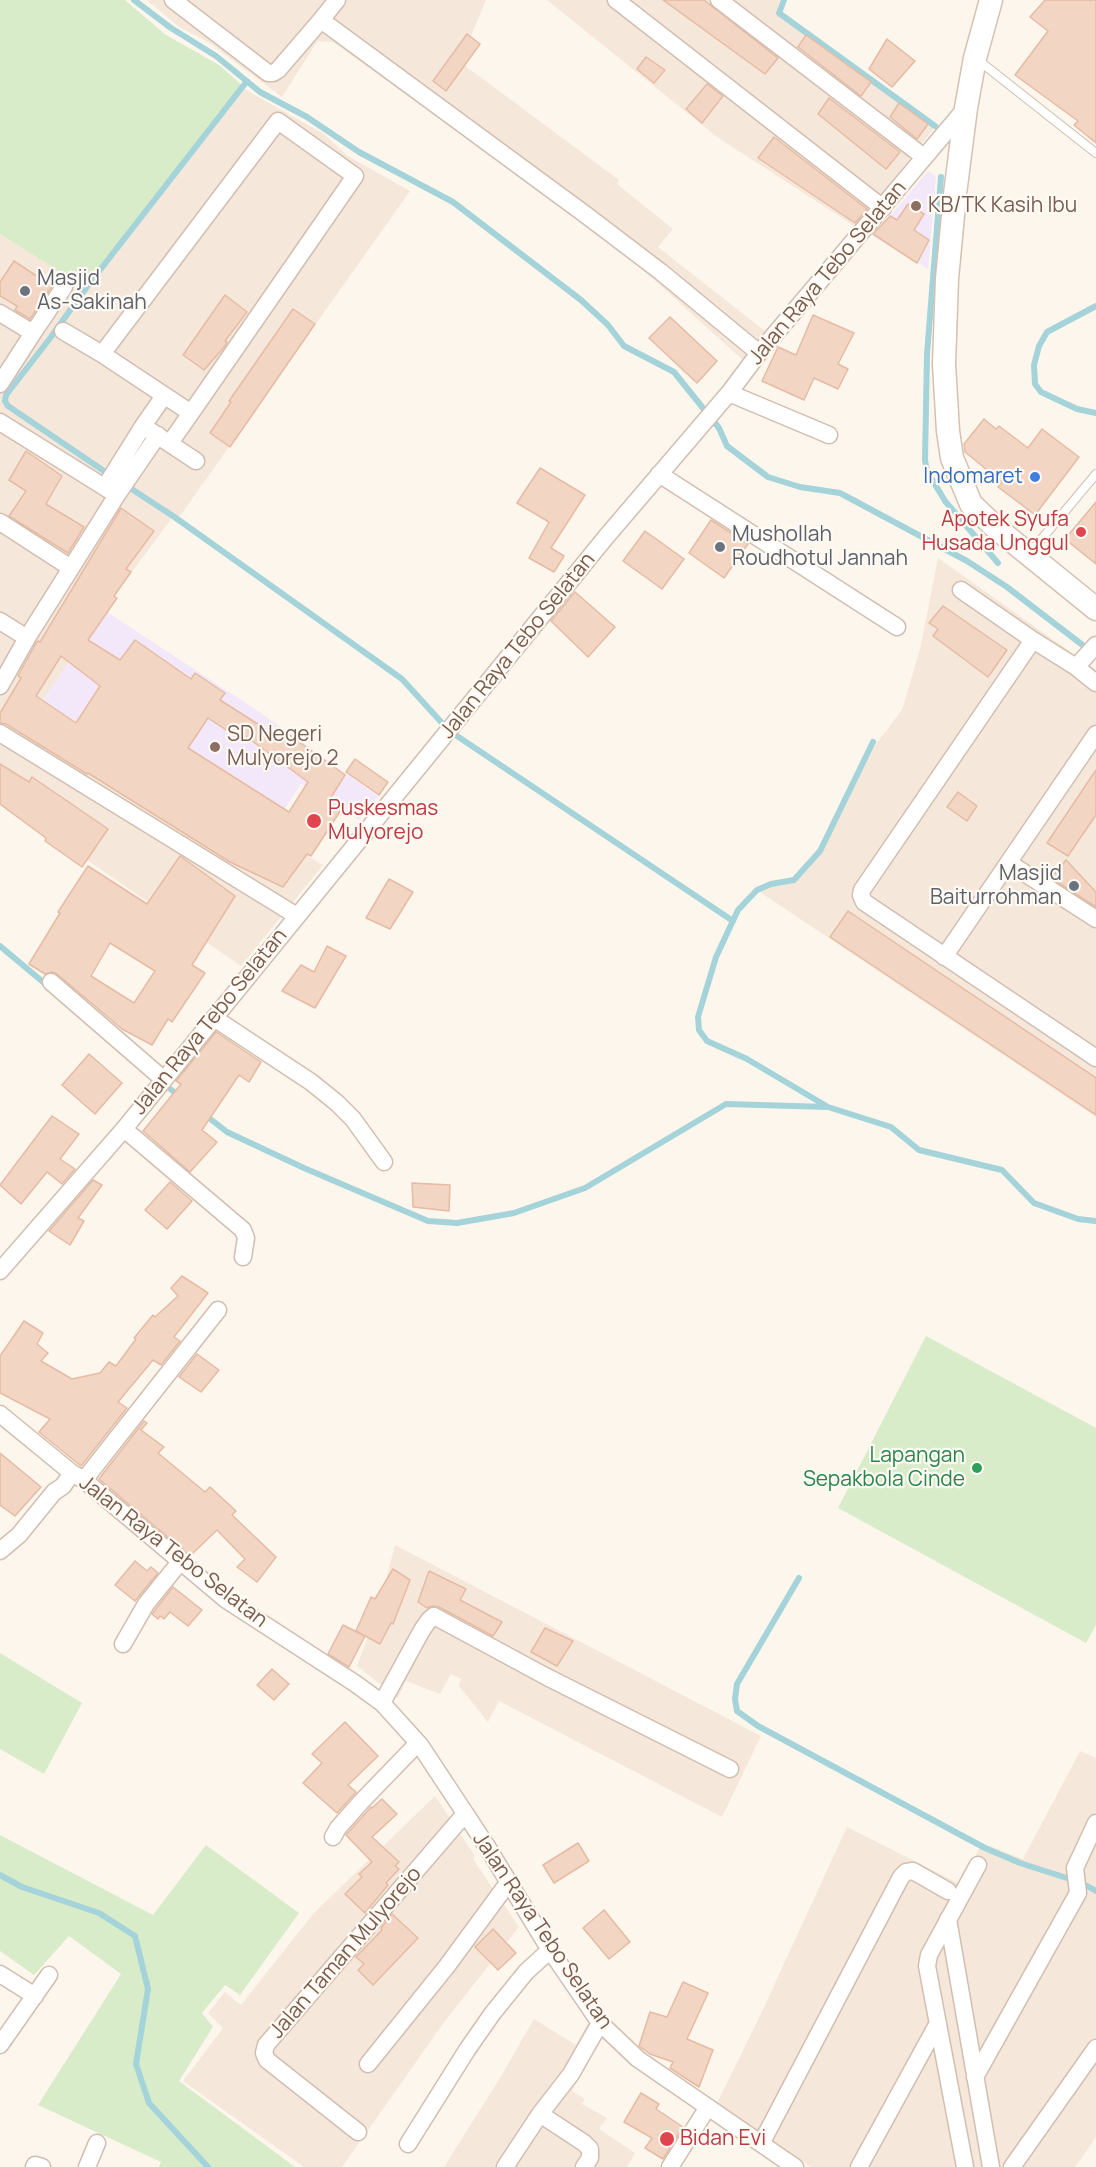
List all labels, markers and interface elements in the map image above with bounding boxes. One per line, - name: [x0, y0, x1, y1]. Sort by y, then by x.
- street label: Jalan Raya Tebo Selatan: [744, 176, 912, 370]
- place label: KB/TK Kasih Ibu: [928, 193, 1077, 219]
- marker: KB/TK Kasih Ibu: [909, 199, 923, 213]
- place label: Masjid As-Sakinah: [37, 266, 147, 316]
- marker: Masjid As-Sakinah: [18, 284, 32, 298]
- place label: Indomaret: [923, 464, 1023, 490]
- marker: Indomaret: [1028, 470, 1042, 484]
- place label: Apotek Syufa Husada Unggul: [922, 507, 1069, 557]
- place label: Mushollah Roudhotul Jannah: [732, 522, 908, 572]
- marker: Apotek Syufa Husada Unggul: [1074, 525, 1088, 539]
- marker: Mushollah Roudhotul Jannah: [713, 540, 727, 554]
- street label: Jalan Raya Tebo Selatan: [435, 548, 601, 744]
- place label: SD Negeri Mulyorejo 2: [227, 722, 339, 772]
- marker: SD Negeri Mulyorejo 2: [208, 740, 222, 754]
- place label: Puskesmas Mulyorejo: [328, 796, 438, 846]
- marker: Puskesmas Mulyorejo: [305, 812, 323, 830]
- place label: Masjid Baiturrohman: [930, 861, 1062, 911]
- marker: Masjid Baiturrohman: [1067, 879, 1081, 893]
- street label: Jalan Raya Tebo Selatan: [127, 924, 293, 1120]
- place label: Lapangan Sepakbola Cinde: [803, 1443, 965, 1493]
- marker: Lapangan Sepakbola Cinde: [970, 1461, 984, 1475]
- street label: Jalan Raya Tebo Selatan: [74, 1471, 272, 1633]
- street label: Jalan Raya Tebo Selatan: [467, 1828, 617, 2034]
- street label: Jalan Taman Mulyorejo: [265, 1862, 427, 2044]
- place label: Bidan Evi: [680, 2126, 766, 2152]
- marker: Bidan Evi: [658, 2130, 676, 2148]

